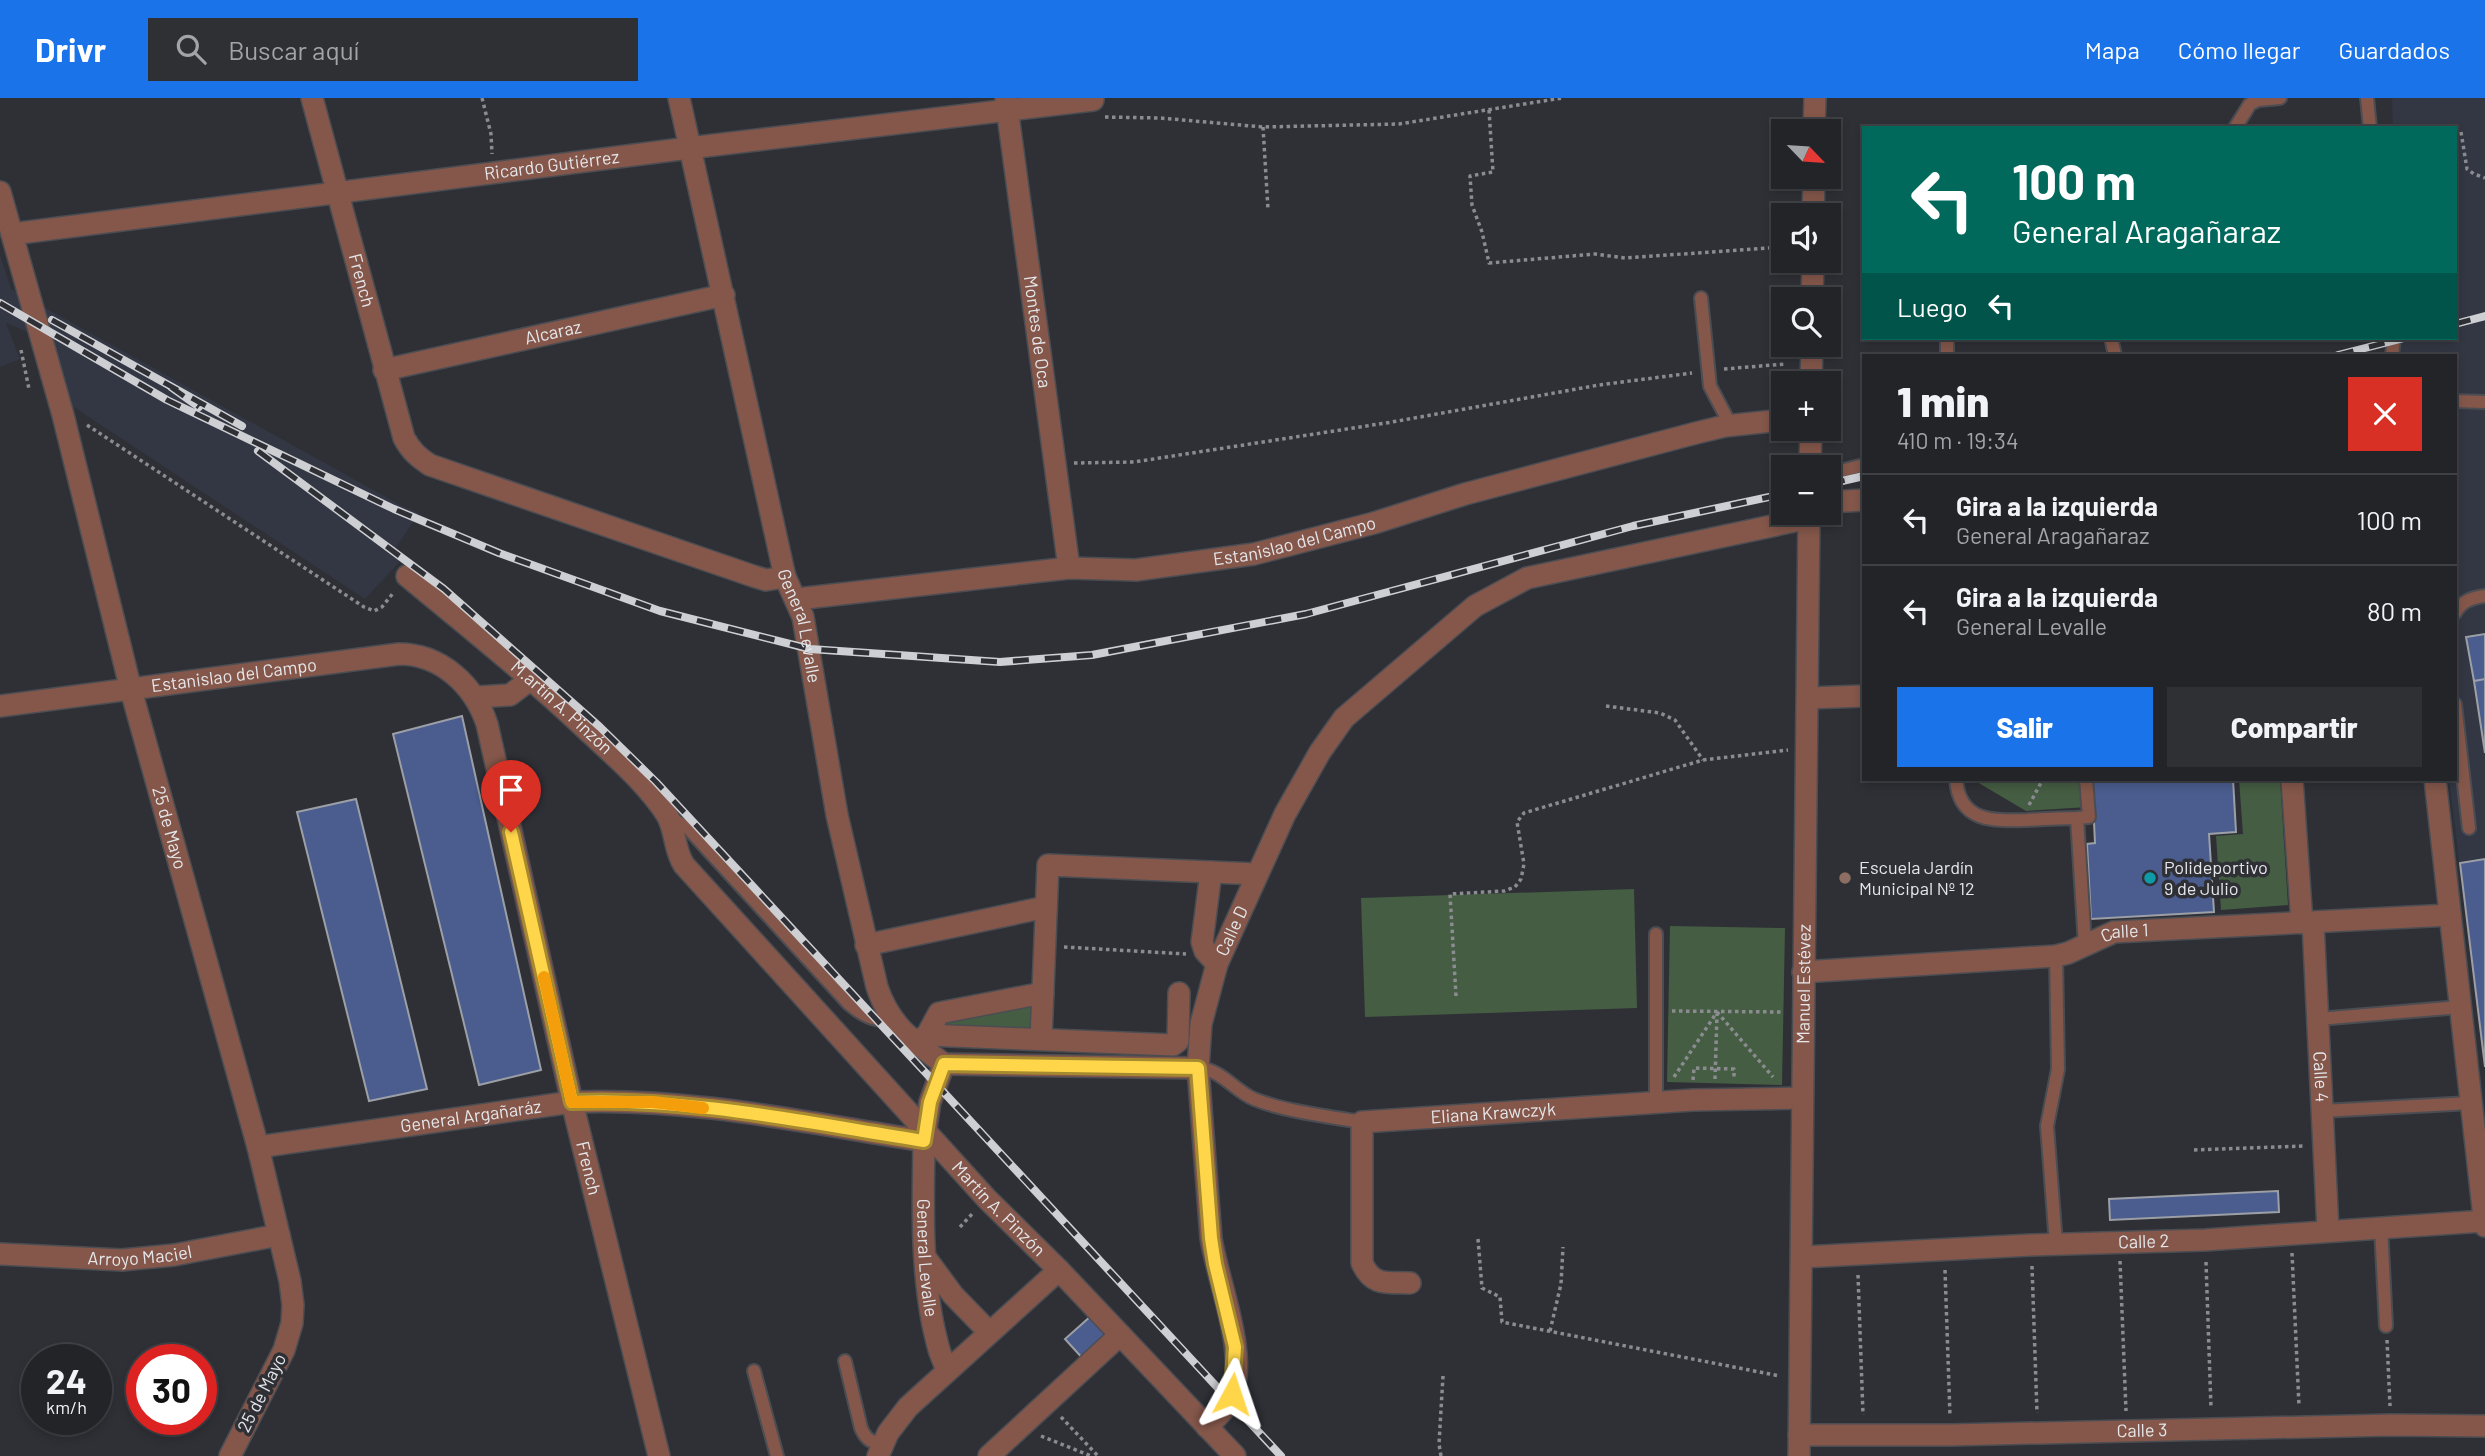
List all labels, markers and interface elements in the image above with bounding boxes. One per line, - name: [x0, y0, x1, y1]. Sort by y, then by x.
- search box: [148, 18, 638, 81]
- text: Drivr: [35, 29, 106, 69]
- icon: search: [172, 30, 210, 68]
- text: Buscar aquí: [228, 34, 359, 65]
- text: Mapa: [2085, 35, 2140, 64]
- text: Cómo llegar: [2178, 35, 2300, 64]
- text: Guardados: [2338, 35, 2450, 64]
- north arrow: [1771, 119, 1841, 189]
- map controls: [1771, 119, 1841, 525]
- street label: Ricardo Gutiérrez: [483, 145, 620, 184]
- text: 100 m: [2012, 151, 2136, 210]
- icon: left: [1897, 154, 1988, 245]
- button: sound: [1771, 203, 1841, 273]
- text: General Aragañaraz: [2012, 211, 2281, 249]
- street label: French: [345, 251, 380, 309]
- street label: Montes de Oca: [1020, 274, 1057, 389]
- button: search: [1771, 287, 1841, 357]
- icon: left: [1982, 287, 2020, 325]
- text: Luego: [1897, 291, 1968, 322]
- street label: Alcaraz: [522, 315, 583, 349]
- button: +: [1771, 371, 1841, 441]
- text: 1 min: [1897, 375, 1989, 425]
- button: close: [2348, 377, 2422, 451]
- text: 410 m · 19:34: [1897, 426, 2019, 454]
- button: −: [1771, 455, 1841, 525]
- text: Gira a la izquierda: [1956, 490, 2158, 521]
- icon: left: [1897, 501, 1935, 539]
- text: 100 m: [2357, 504, 2422, 535]
- street label: Estanislao del Campo: [1212, 511, 1378, 569]
- text: General Aragañaraz: [1956, 521, 2149, 549]
- street label: General Levalle: [774, 567, 826, 684]
- text: Gira a la izquierda: [1956, 581, 2158, 612]
- icon: left: [1897, 592, 1935, 630]
- text: 80 m: [2367, 595, 2422, 626]
- text: General Levalle: [1956, 612, 2107, 640]
- street label: Estanislao del Campo: [150, 653, 318, 696]
- street label: M.artín A. Pinzón: [507, 655, 618, 758]
- button: Salir: [1897, 687, 2153, 767]
- button: Compartir: [2167, 687, 2422, 767]
- pin: [481, 760, 541, 832]
- icon: arrive: [492, 771, 530, 809]
- street label: 25 de Mayo: [148, 783, 192, 872]
- place label: Escuela Jardín Municipal Nº 12: [1859, 856, 1975, 899]
- place label: Polideportivo 9 de Julio: [2164, 856, 2268, 899]
- marker: Escuela Jardín Municipal Nº 12: [1837, 870, 1853, 886]
- marker: Polideportivo 9 de Julio: [2142, 870, 2158, 886]
- street label: Calle D: [1210, 902, 1252, 959]
- street label: Calle 1: [2097, 918, 2149, 947]
- street label: Manuel Estévez: [1791, 924, 1815, 1044]
- street label: Calle 4: [2309, 1051, 2334, 1103]
- street label: General Argañaráz: [399, 1095, 543, 1136]
- street label: Eliana Krawczyk: [1430, 1097, 1556, 1127]
- street label: French: [572, 1139, 606, 1197]
- street label: Martín A. Pinzón: [948, 1156, 1050, 1260]
- street label: General Levalle: [913, 1199, 943, 1318]
- street label: Calle 2: [2118, 1229, 2170, 1252]
- street label: Arroyo Maciel: [87, 1240, 193, 1270]
- speed limit sign: 30: [126, 1344, 217, 1435]
- street label: 25 de Mayo: [232, 1350, 290, 1436]
- position arrow: [1195, 1357, 1269, 1431]
- text: 24: [46, 1359, 87, 1401]
- text: km/h: [46, 1396, 87, 1418]
- street label: Calle 3: [2116, 1418, 2168, 1441]

